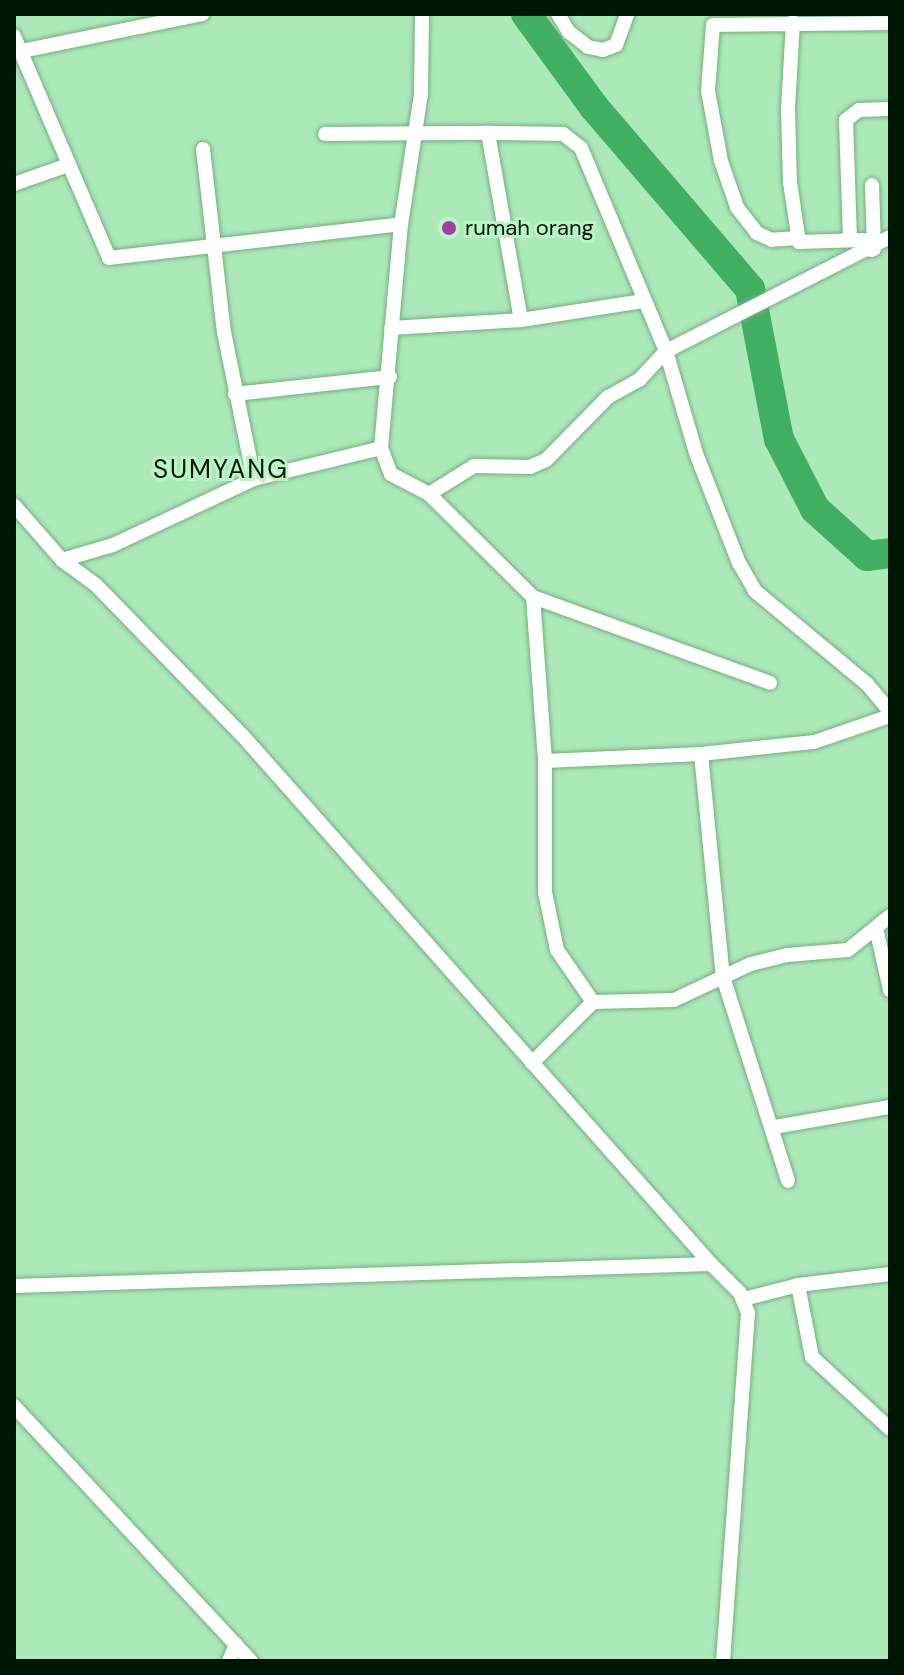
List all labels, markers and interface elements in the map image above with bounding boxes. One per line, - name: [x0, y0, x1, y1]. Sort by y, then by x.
- place label: rumah orang: [465, 215, 594, 241]
- marker: rumah orang: [440, 219, 458, 237]
- district label: SUMYANG: [153, 454, 289, 486]

